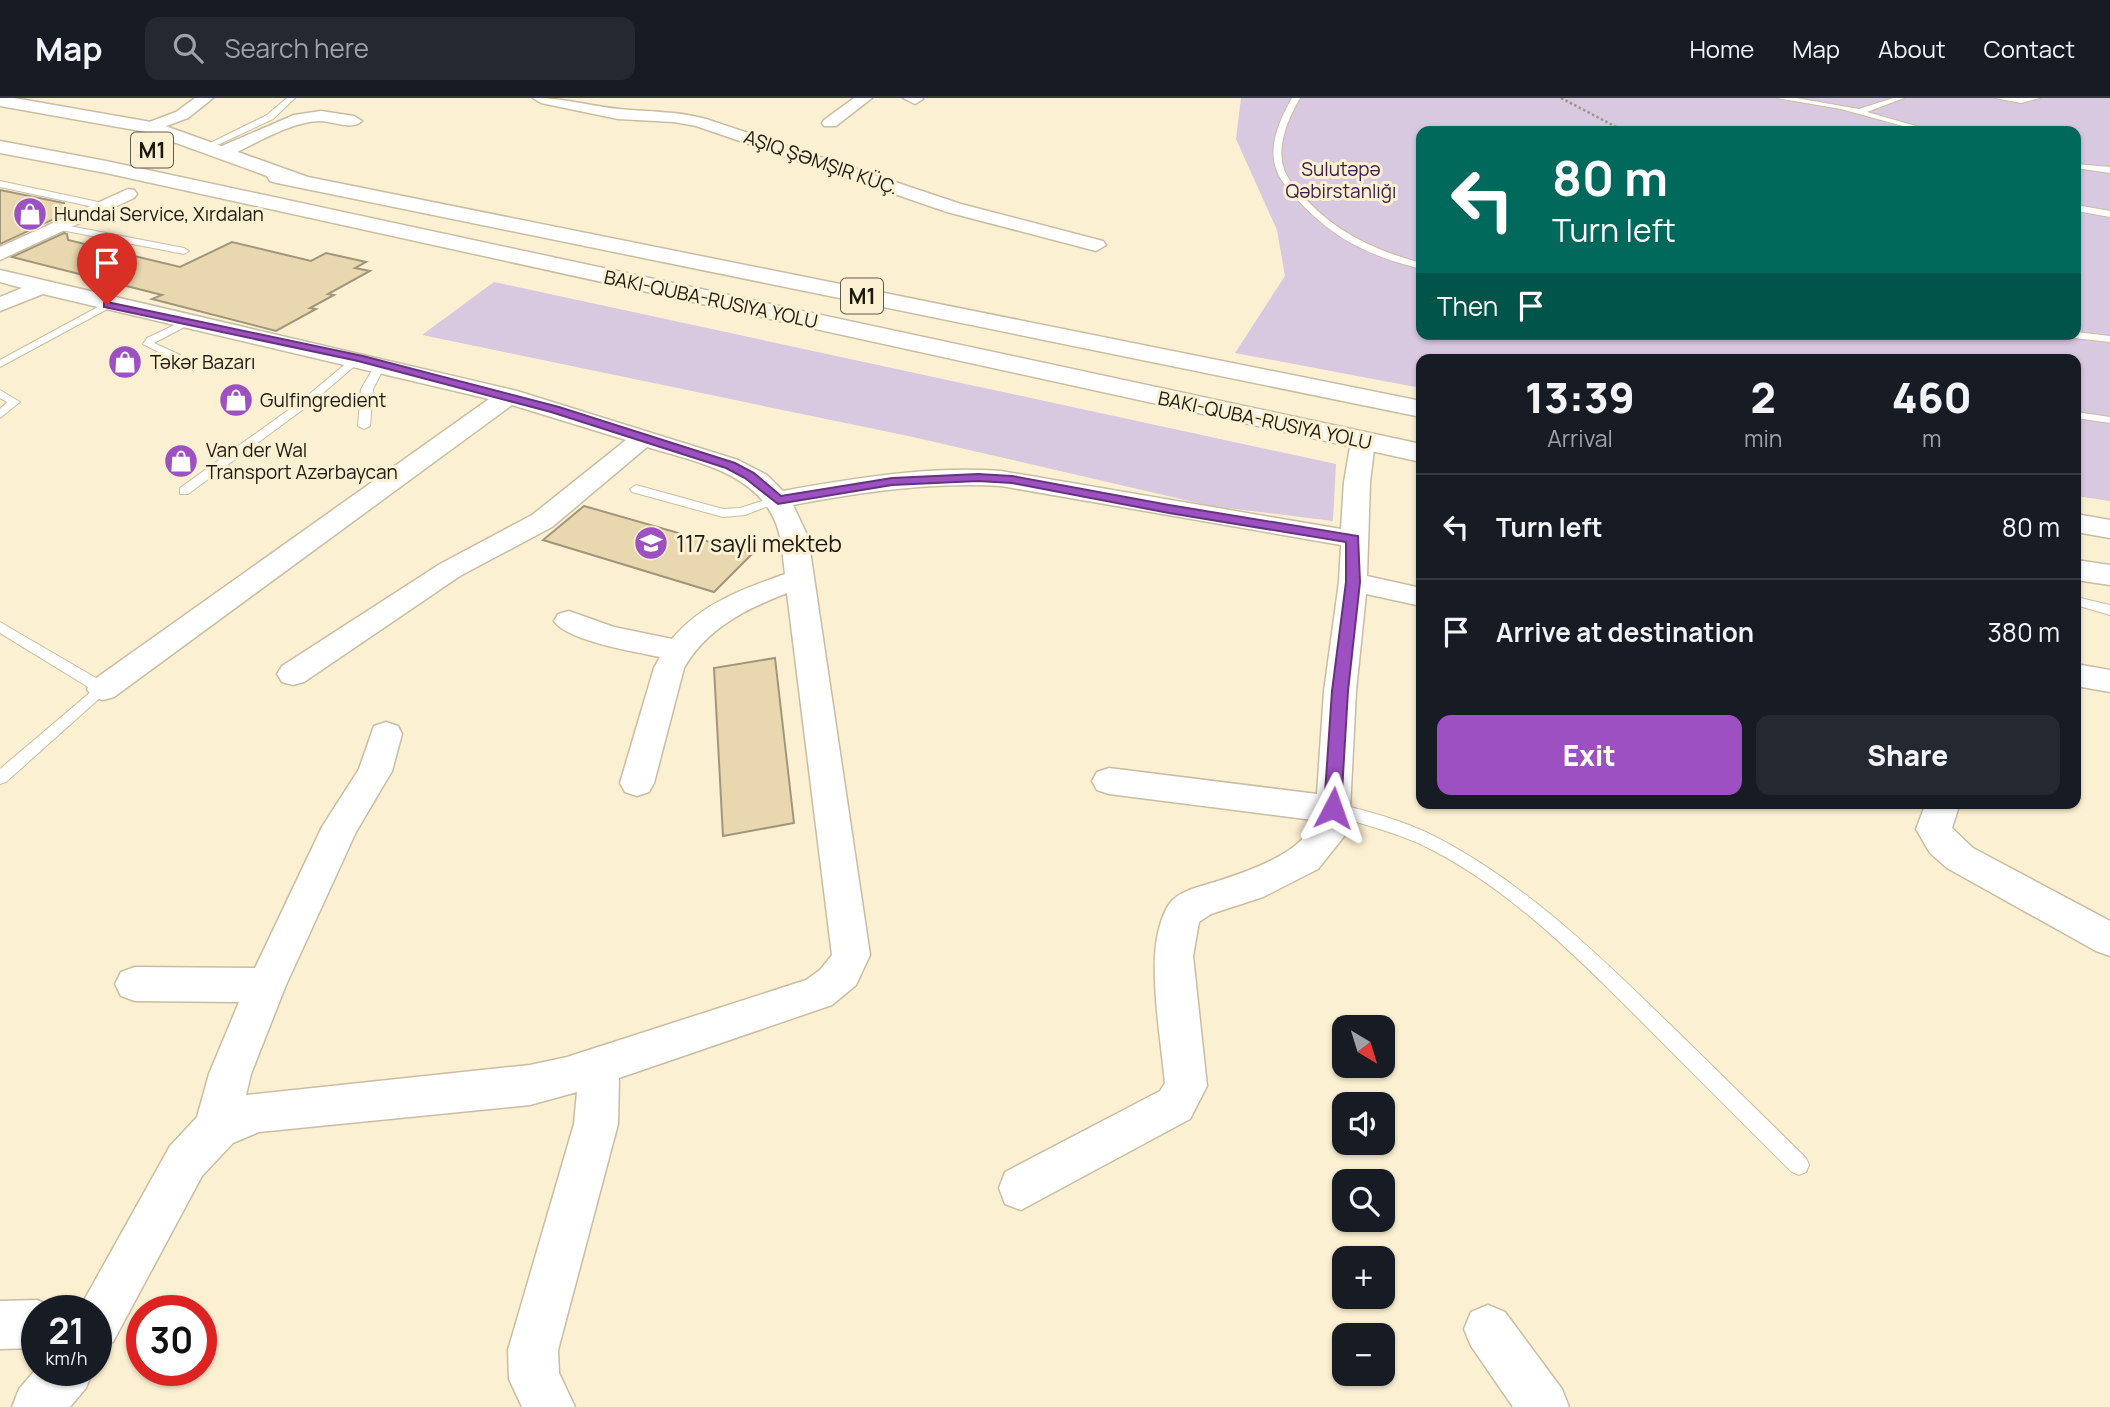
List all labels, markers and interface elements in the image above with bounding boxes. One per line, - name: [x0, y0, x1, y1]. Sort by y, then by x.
- search box: [145, 17, 635, 80]
- text: Map: [35, 26, 103, 71]
- icon: search: [169, 29, 207, 67]
- text: Search here: [225, 30, 369, 66]
- text: Home: [1689, 32, 1754, 65]
- text: Map: [1792, 32, 1840, 65]
- text: About: [1878, 32, 1946, 65]
- text: Contact: [1984, 32, 2075, 65]
- street label: AŞIQ ŞƏMŞIR KÜÇ.: [740, 123, 902, 201]
- road number: M1: [131, 132, 173, 168]
- text: 80 m: [1552, 144, 1668, 211]
- icon: left: [1437, 154, 1528, 245]
- park label: Sulutəpə Qəbirstanlığı: [1286, 156, 1397, 204]
- shop icon: Hundai Service, Xırdalan: [11, 195, 49, 233]
- place label: Hundai Service, Xırdalan: [54, 201, 264, 227]
- text: Turn left: [1552, 208, 1676, 252]
- pin: [77, 233, 137, 305]
- icon: arrive: [88, 244, 126, 282]
- street label: BAKI-QUBA-RUSIYA YOLU: [602, 264, 820, 334]
- road number: M1: [841, 278, 883, 314]
- icon: arrive: [1512, 287, 1550, 325]
- text: Then: [1437, 288, 1498, 324]
- shop icon: Təkər Bazarı: [106, 343, 144, 381]
- place label: Təkər Bazarı: [150, 349, 255, 375]
- text: 13:39: [1525, 368, 1635, 426]
- text: 2: [1751, 368, 1776, 426]
- text: 460: [1892, 368, 1972, 426]
- shop icon: Gulfingredient: [217, 381, 255, 419]
- street label: BAKI-QUBA-RUSIYA YOLU: [1156, 385, 1374, 455]
- place label: Gulfingredient: [260, 387, 386, 413]
- text: Arrival: [1547, 422, 1613, 454]
- text: min: [1744, 422, 1783, 454]
- text: m: [1922, 422, 1942, 454]
- place label: Van der Wal Transport Azərbaycan: [206, 437, 398, 485]
- shop icon: Van der Wal Transport Azərbaycan: [162, 442, 200, 480]
- icon: left: [1437, 508, 1475, 546]
- text: Turn left: [1496, 509, 1603, 545]
- text: 80 m: [2002, 509, 2060, 545]
- school or university icon: 117 sayli mekteb: [632, 524, 670, 562]
- place label: 117 sayli mekteb: [676, 527, 842, 559]
- icon: arrive: [1437, 613, 1475, 651]
- text: Arrive at destination: [1496, 614, 1754, 650]
- text: 380 m: [1987, 614, 2060, 650]
- button: Exit: [1437, 715, 1742, 795]
- button: Share: [1756, 715, 2060, 795]
- position arrow: [1296, 771, 1370, 845]
- north arrow: [1332, 1015, 1395, 1078]
- map controls: [1332, 1015, 1395, 1386]
- button: sound: [1332, 1092, 1395, 1155]
- button: search: [1332, 1169, 1395, 1232]
- button: +: [1332, 1246, 1395, 1309]
- speed limit sign: 30: [126, 1295, 217, 1386]
- text: 21: [48, 1307, 85, 1355]
- button: −: [1332, 1323, 1395, 1386]
- text: km/h: [46, 1346, 87, 1370]

